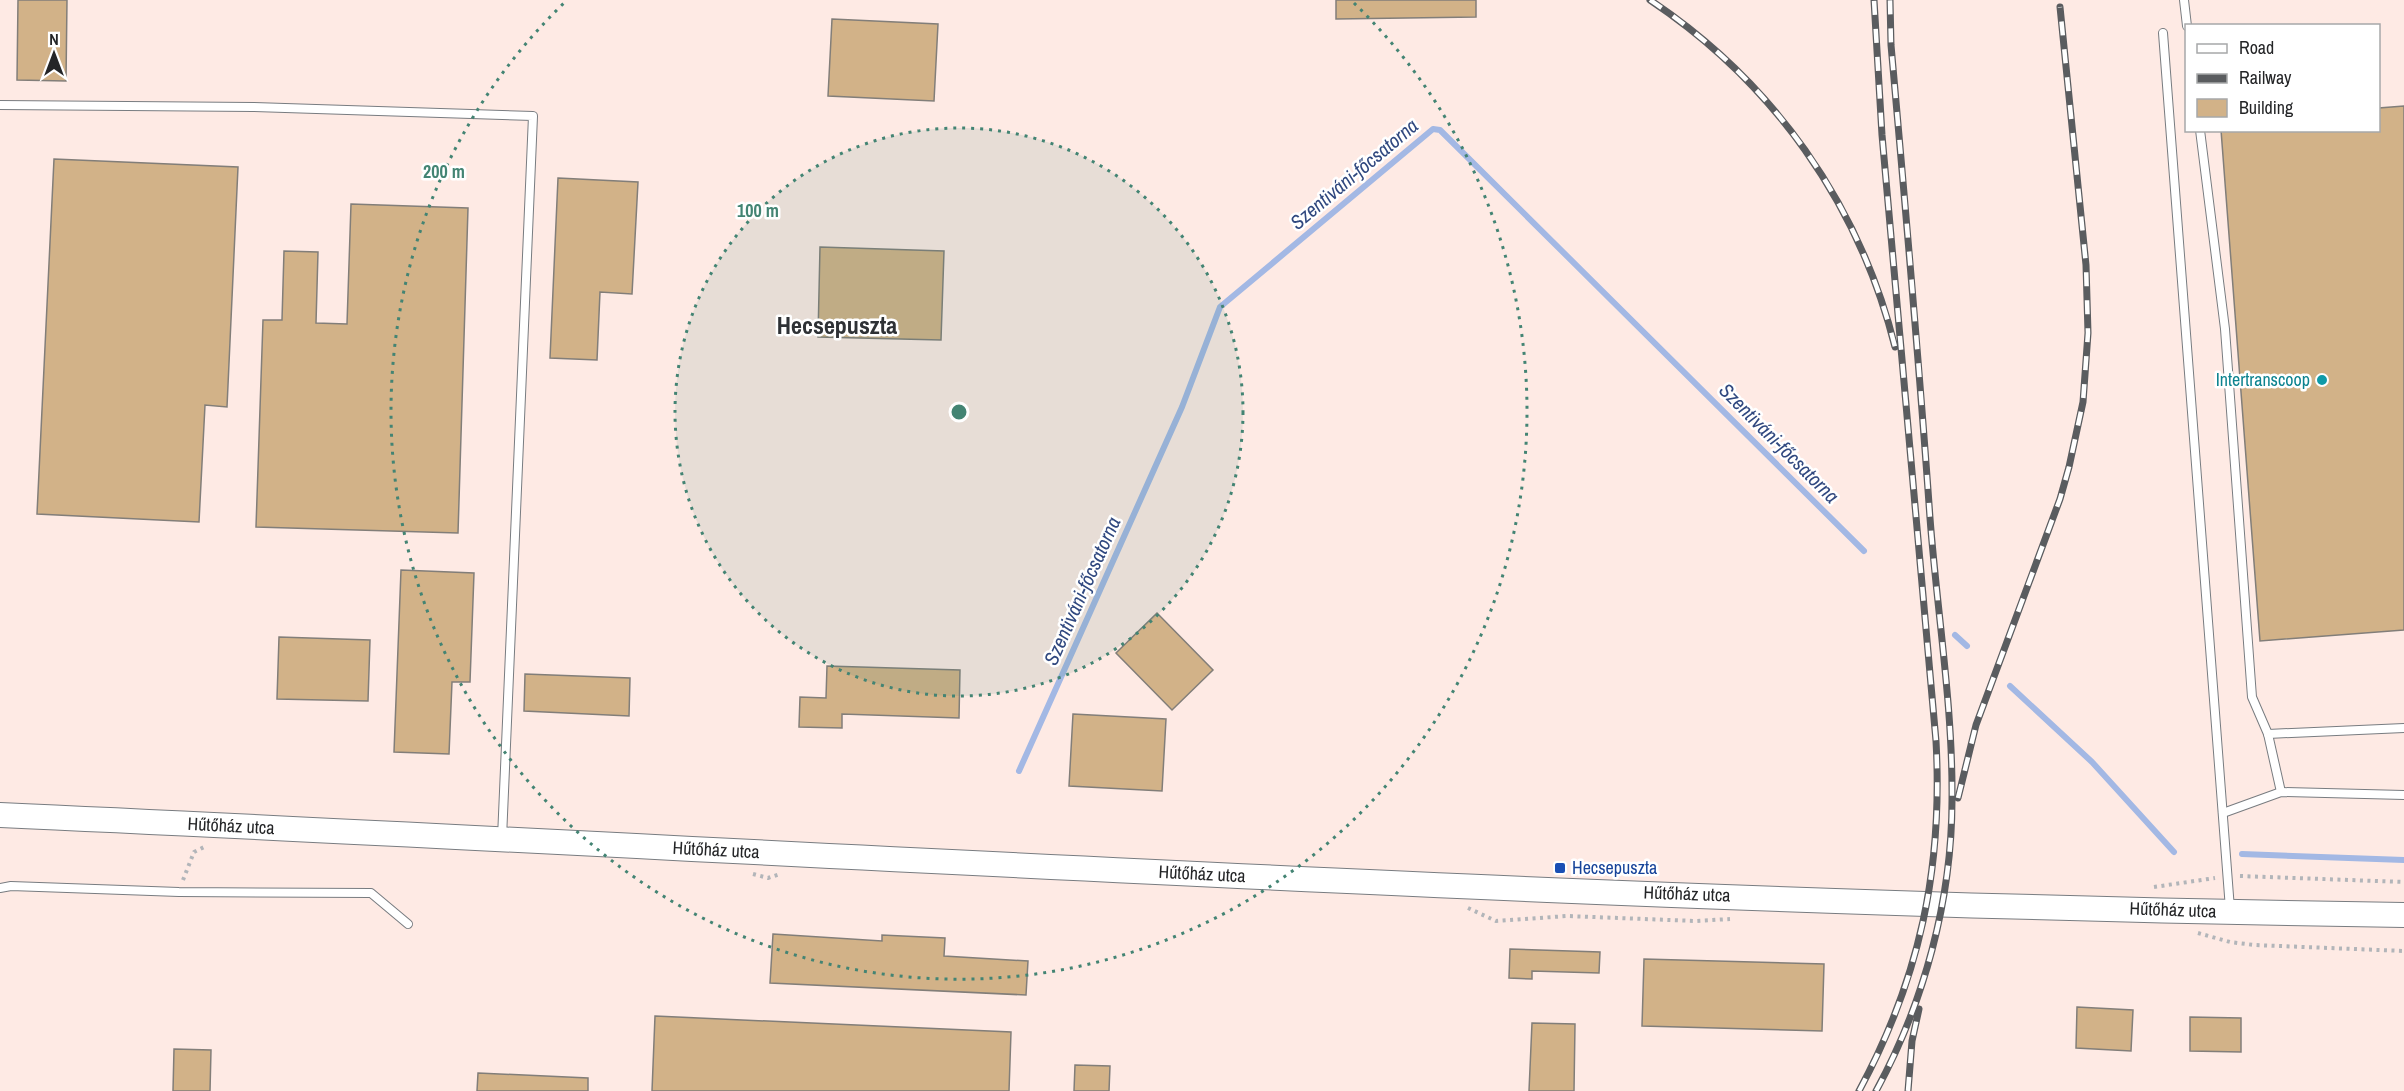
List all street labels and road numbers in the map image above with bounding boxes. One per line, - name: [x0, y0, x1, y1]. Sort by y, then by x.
- street label: Hűtőház utca: [187, 811, 275, 840]
- street label: Hűtőház utca: [672, 835, 760, 864]
- street label: Hűtőház utca: [1158, 859, 1246, 888]
- street label: Hűtőház utca: [1643, 879, 1731, 908]
- street label: Hűtőház utca: [2129, 895, 2217, 924]

